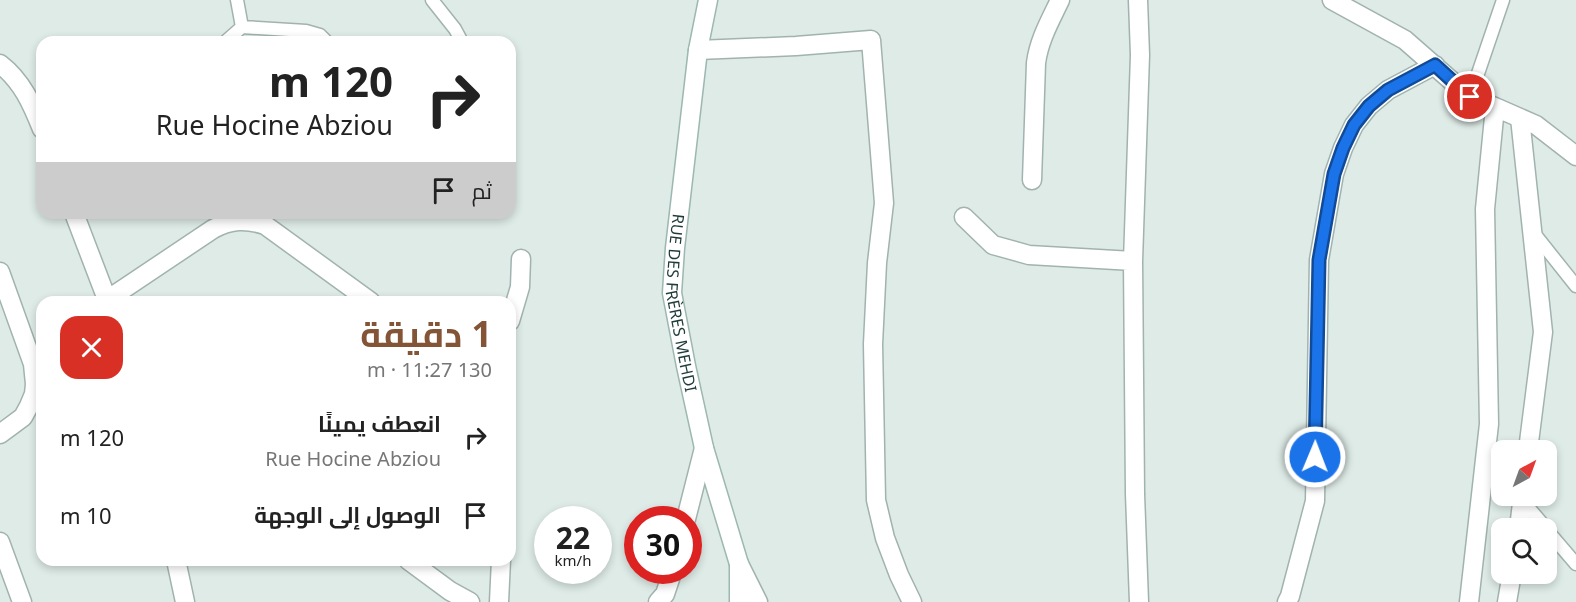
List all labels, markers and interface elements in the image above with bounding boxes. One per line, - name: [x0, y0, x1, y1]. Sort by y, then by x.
- text: 120 m: [269, 52, 393, 109]
- icon: right: [414, 60, 492, 138]
- pin: [1444, 71, 1495, 122]
- icon: arrive: [1453, 80, 1486, 113]
- text: Rue Hocine Abziou: [156, 106, 393, 143]
- icon: arrive: [427, 174, 460, 207]
- text: ثم: [472, 175, 492, 205]
- street label: RUE DES FRÈRES MEHDI: [661, 213, 702, 394]
- text: 1 دقيقة: [360, 309, 492, 358]
- button: close: [60, 316, 123, 379]
- text: 130 m · 11:27: [367, 356, 492, 383]
- text: انعطف يمينًا: [318, 408, 441, 438]
- icon: right: [459, 421, 492, 454]
- text: 120 m: [60, 422, 124, 452]
- position arrow: [1283, 425, 1347, 489]
- north arrow: [1491, 440, 1557, 506]
- map controls: [1491, 440, 1557, 584]
- text: Rue Hocine Abziou: [265, 445, 441, 472]
- text: الوصول إلى الوجهة: [254, 499, 441, 529]
- icon: arrive: [459, 499, 492, 532]
- text: 10 m: [60, 500, 111, 530]
- speed limit sign: 30: [624, 506, 702, 584]
- text: 22: [556, 517, 590, 558]
- button: search: [1491, 518, 1557, 584]
- text: km/h: [555, 550, 591, 570]

